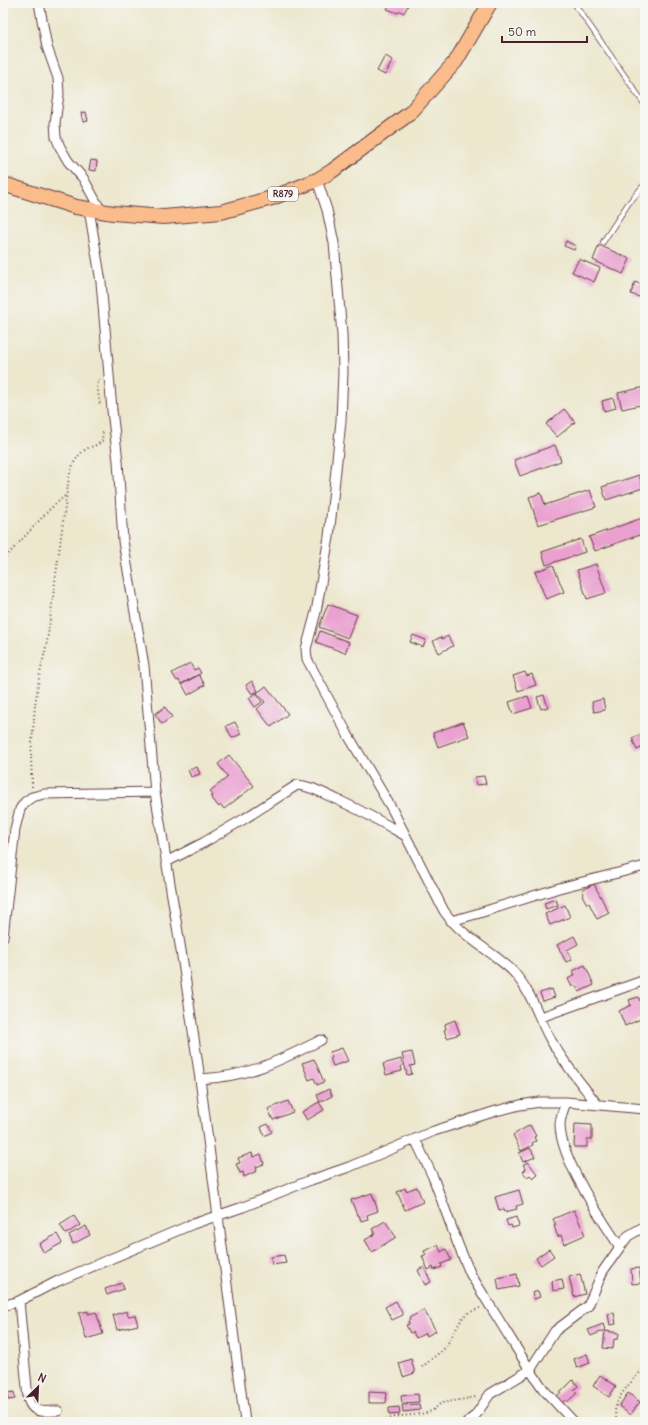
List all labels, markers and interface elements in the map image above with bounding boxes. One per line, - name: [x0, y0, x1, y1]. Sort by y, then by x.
- scale bar: [502, 18, 587, 44]
- text: 50 m: [508, 24, 537, 39]
- road number: R879: [268, 187, 298, 201]
- north arrow: [18, 1367, 58, 1407]
- text: N: [36, 1370, 48, 1386]

